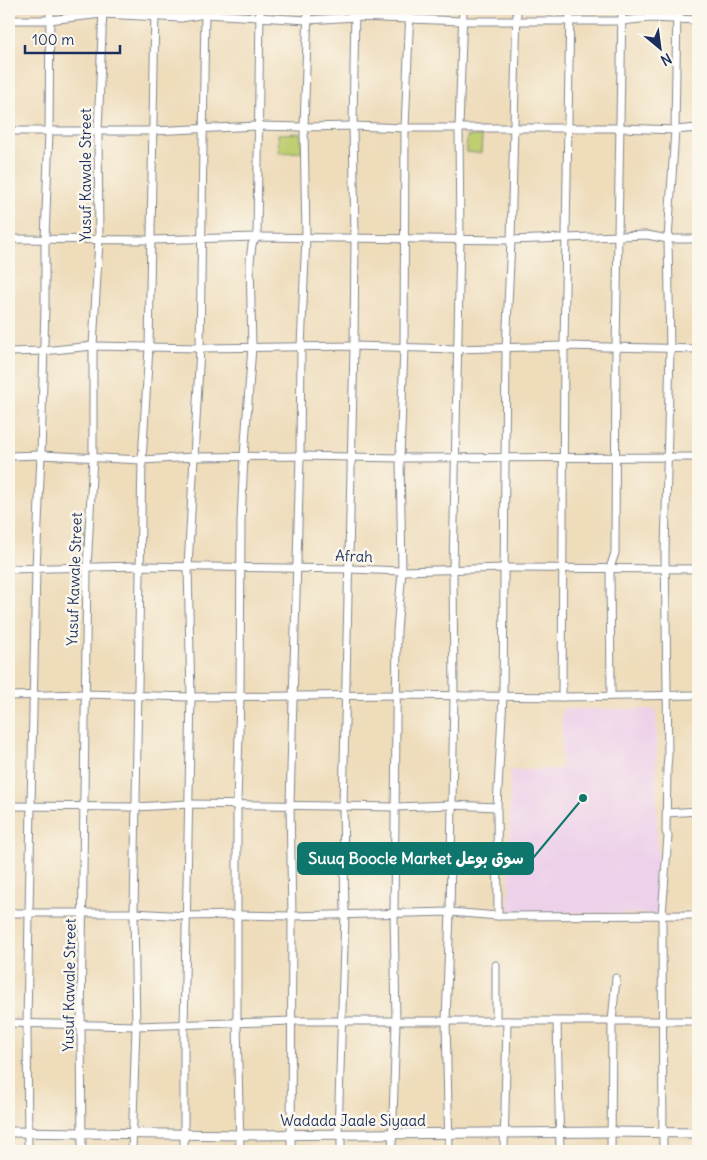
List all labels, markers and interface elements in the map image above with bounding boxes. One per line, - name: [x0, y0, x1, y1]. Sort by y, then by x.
- scale bar: [25, 22, 120, 54]
- north arrow: [634, 22, 684, 72]
- text: 100 m: [32, 30, 74, 49]
- text: N: [658, 49, 675, 70]
- street label: Yusuf Kawale Street: [76, 108, 95, 242]
- street label: Yusuf Kawale Street: [62, 512, 86, 646]
- street label: Afrah: [335, 546, 373, 566]
- callout: Suuq Boocle Market سوق بوعل: [298, 843, 533, 874]
- text: Suuq Boocle Market سوق بوعل: [308, 848, 524, 869]
- street label: Yusuf Kawale Street: [58, 918, 80, 1052]
- street label: Wadada Jaale Siyaad: [280, 1111, 426, 1130]

